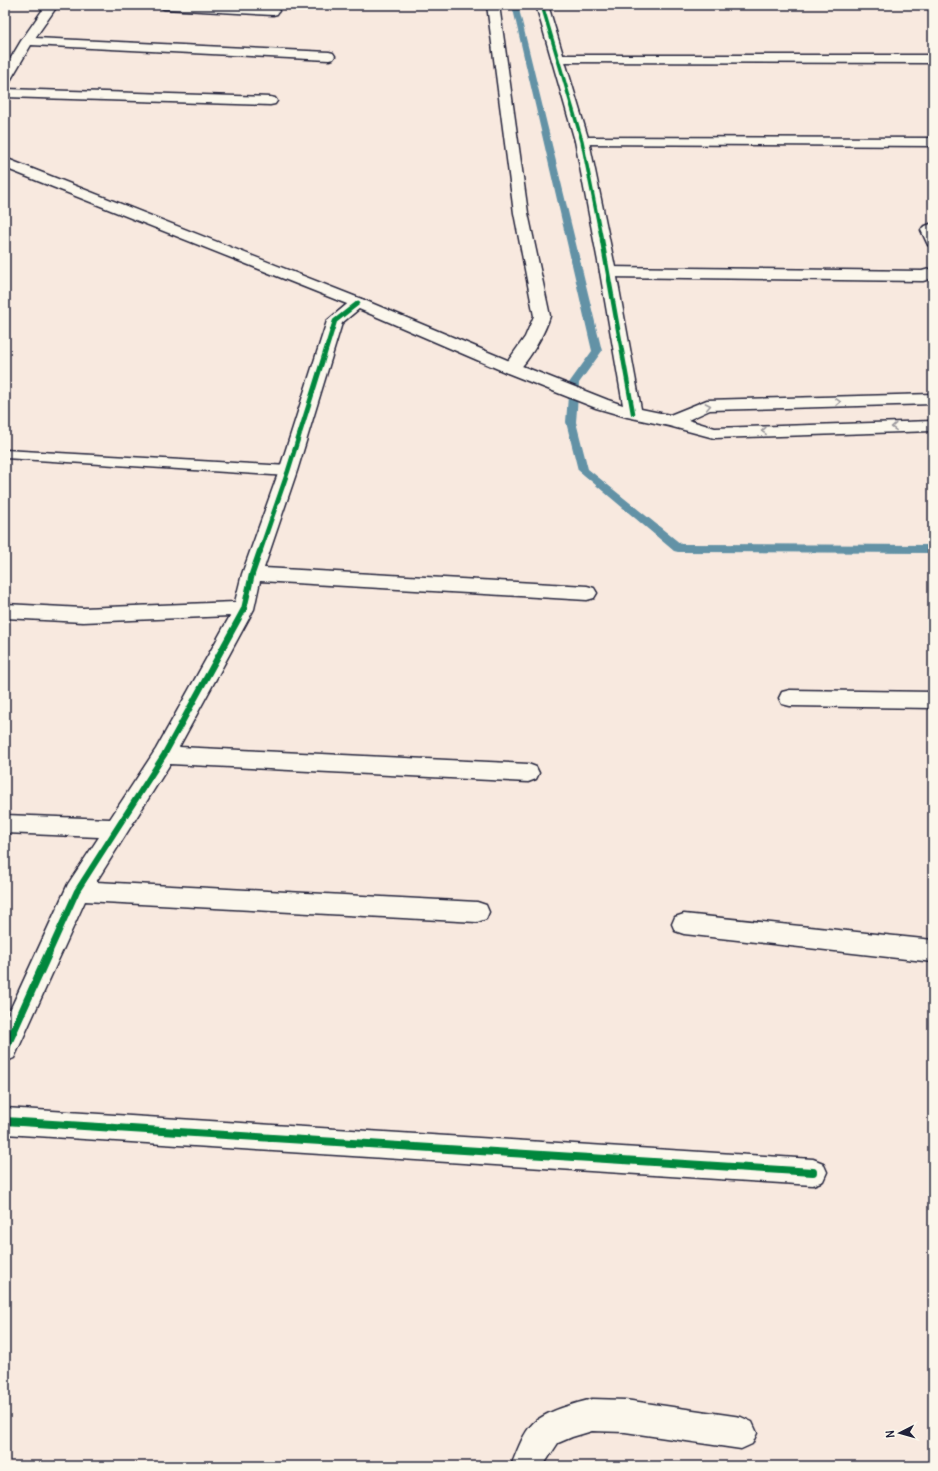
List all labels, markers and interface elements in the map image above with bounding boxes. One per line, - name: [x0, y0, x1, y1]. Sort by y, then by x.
- one-way arrow: [835, 398, 841, 406]
- one-way arrow: [705, 403, 711, 411]
- one-way arrow: [891, 423, 897, 432]
- one-way arrow: [761, 427, 767, 435]
- north arrow: [880, 1413, 920, 1453]
- text: N: [883, 1430, 897, 1439]

